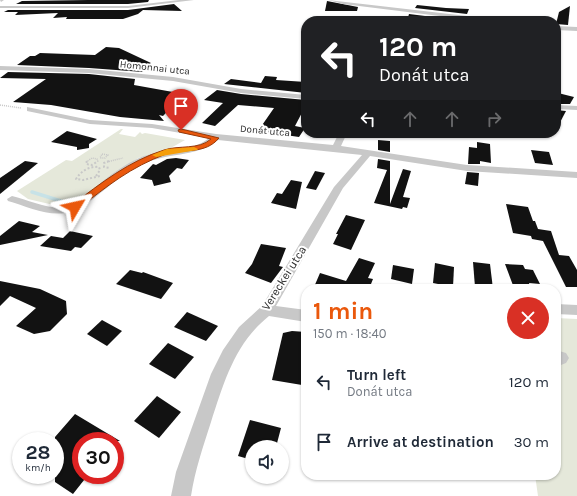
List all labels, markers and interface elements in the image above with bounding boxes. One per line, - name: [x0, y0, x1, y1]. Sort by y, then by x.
- text: 120 m: [379, 30, 457, 63]
- icon: left: [313, 32, 365, 84]
- street label: Homonnai utca: [119, 58, 191, 78]
- text: Donát utca: [379, 64, 469, 86]
- pin: [164, 89, 198, 130]
- icon: arrive: [170, 95, 192, 117]
- icon: left: [357, 108, 379, 130]
- icon: ahead: [399, 108, 421, 130]
- icon: ahead: [441, 108, 463, 130]
- icon: right: [483, 108, 505, 130]
- street label: Donát utca: [239, 123, 290, 139]
- position arrow: [54, 186, 96, 228]
- street label: Vereckei utca: [259, 243, 309, 313]
- text: 1 min: [313, 297, 373, 325]
- button: close: [507, 297, 549, 339]
- text: 150 m · 18:40: [313, 326, 386, 341]
- text: Turn left: [347, 366, 406, 384]
- icon: left: [313, 371, 335, 393]
- text: 120 m: [509, 373, 549, 391]
- text: Donát utca: [347, 384, 412, 399]
- icon: arrive: [313, 431, 335, 453]
- speed limit sign: 30: [72, 432, 124, 484]
- text: Arrive at destination: [347, 433, 494, 451]
- text: 30 m: [514, 433, 549, 451]
- map controls: [245, 440, 289, 484]
- button: sound: [245, 440, 289, 484]
- text: 28: [25, 441, 51, 464]
- text: km/h: [25, 462, 51, 474]

